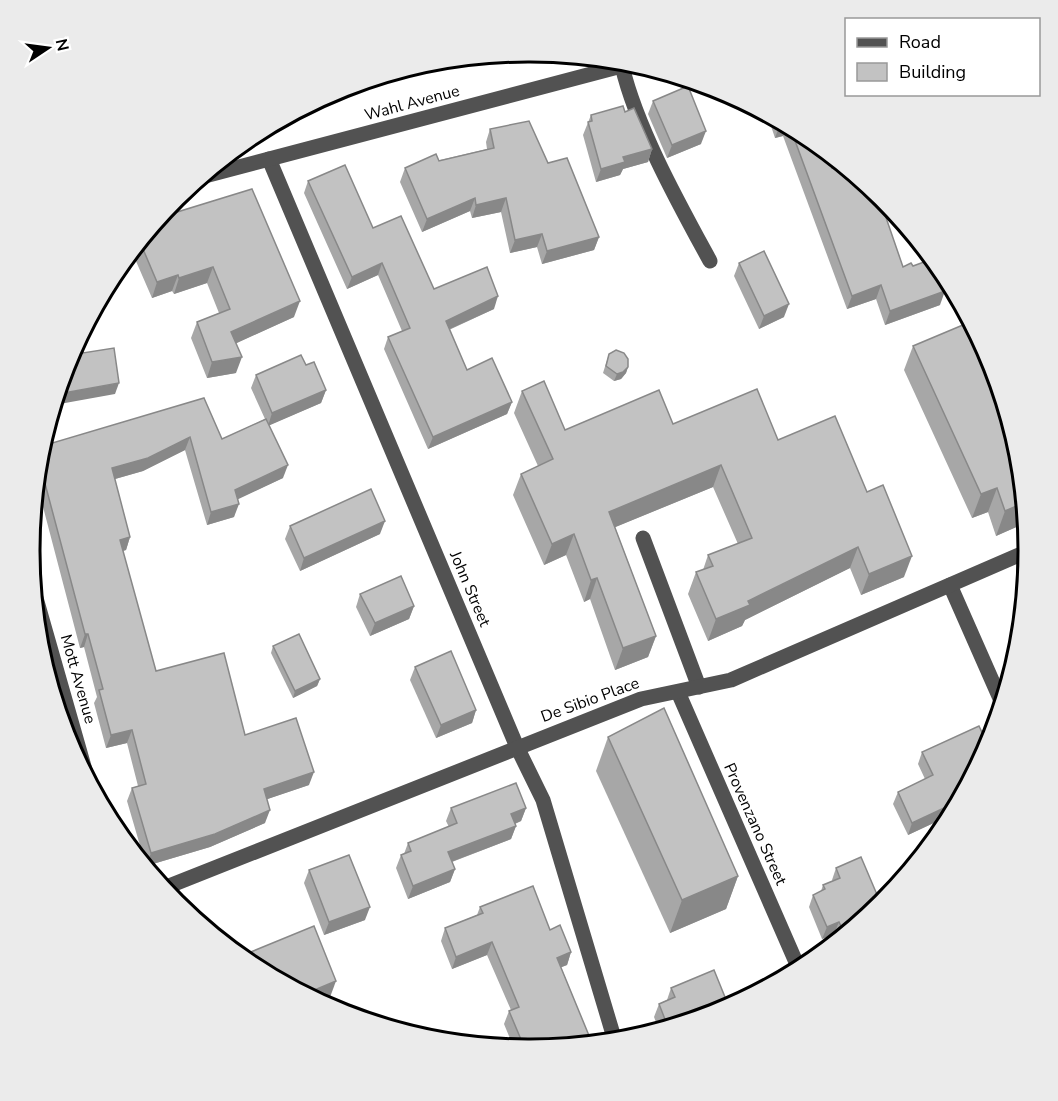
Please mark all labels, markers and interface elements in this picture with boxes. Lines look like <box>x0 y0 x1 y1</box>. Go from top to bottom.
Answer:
north arrow <box>18 18 78 78</box>
legend <box>845 18 1040 96</box>
text: Road <box>899 30 941 54</box>
text: N <box>50 37 74 53</box>
text: Building <box>899 60 966 84</box>
street label: Wahl Avenue <box>362 80 462 126</box>
street label: John Street <box>444 547 496 630</box>
street label: Mott Avenue <box>55 632 101 726</box>
street label: De Sibio Place <box>538 672 642 728</box>
street label: Provenzano Street <box>718 759 792 889</box>

